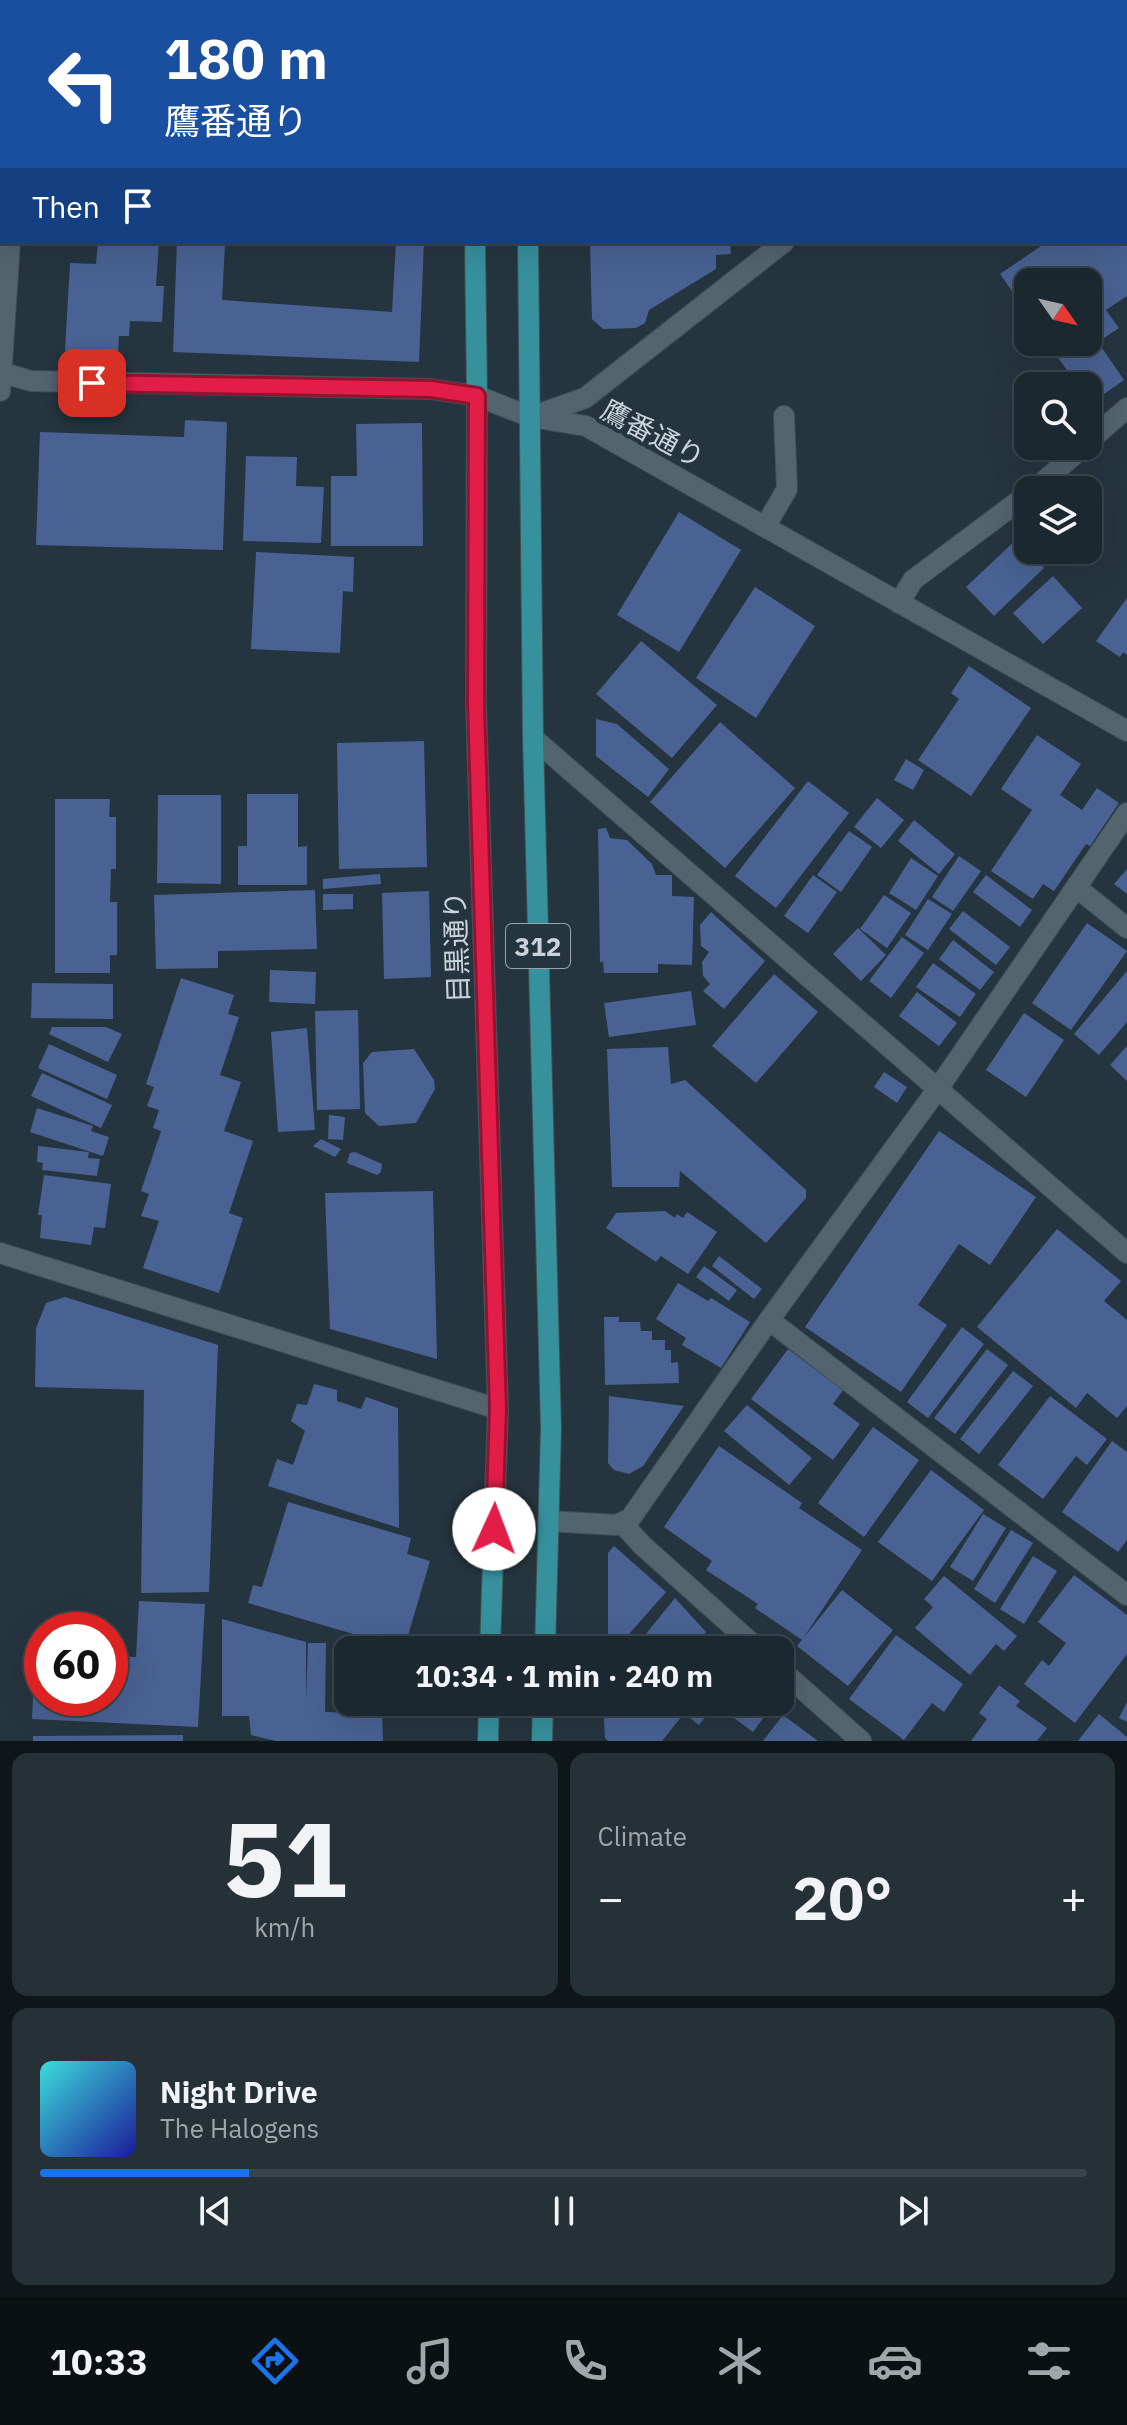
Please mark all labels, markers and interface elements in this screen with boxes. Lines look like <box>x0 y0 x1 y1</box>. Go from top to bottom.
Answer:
text: 180 m <box>164 22 328 94</box>
icon: left <box>32 32 136 136</box>
text: 鷹番通り <box>164 97 308 144</box>
icon: arrive <box>116 184 160 228</box>
text: Then <box>32 187 100 226</box>
north arrow <box>1014 268 1102 356</box>
map controls <box>1014 268 1102 564</box>
pin <box>58 349 126 417</box>
icon: arrive <box>70 361 114 405</box>
button: search <box>1014 372 1102 460</box>
street label: 鷹番通り <box>595 390 711 476</box>
button: layers <box>1014 476 1102 564</box>
street label: 目黒通り <box>436 890 476 1004</box>
road number: 312 <box>506 924 570 968</box>
position arrow <box>452 1487 536 1571</box>
speed limit sign: 60 <box>24 1612 128 1716</box>
text: 10:34 · 1 min · 240 m <box>415 1656 713 1695</box>
text: 51 <box>222 1790 347 1926</box>
text: Climate <box>598 1819 687 1853</box>
text: 20° <box>792 1858 892 1937</box>
text: − <box>598 1869 624 1926</box>
text: + <box>1061 1869 1087 1926</box>
text: km/h <box>254 1910 315 1944</box>
text: Night Drive <box>160 2072 318 2111</box>
text: The Halogens <box>160 2111 319 2145</box>
icon: previous <box>193 2189 237 2233</box>
icon: pause <box>542 2189 586 2233</box>
icon: next <box>891 2189 935 2233</box>
icon: directions <box>247 2333 303 2389</box>
icon: music <box>402 2333 458 2389</box>
icon: phone <box>557 2333 613 2389</box>
icon: climate <box>712 2333 768 2389</box>
icon: car <box>867 2333 923 2389</box>
icon: filters <box>1021 2333 1077 2389</box>
text: 10:33 <box>49 2338 148 2385</box>

